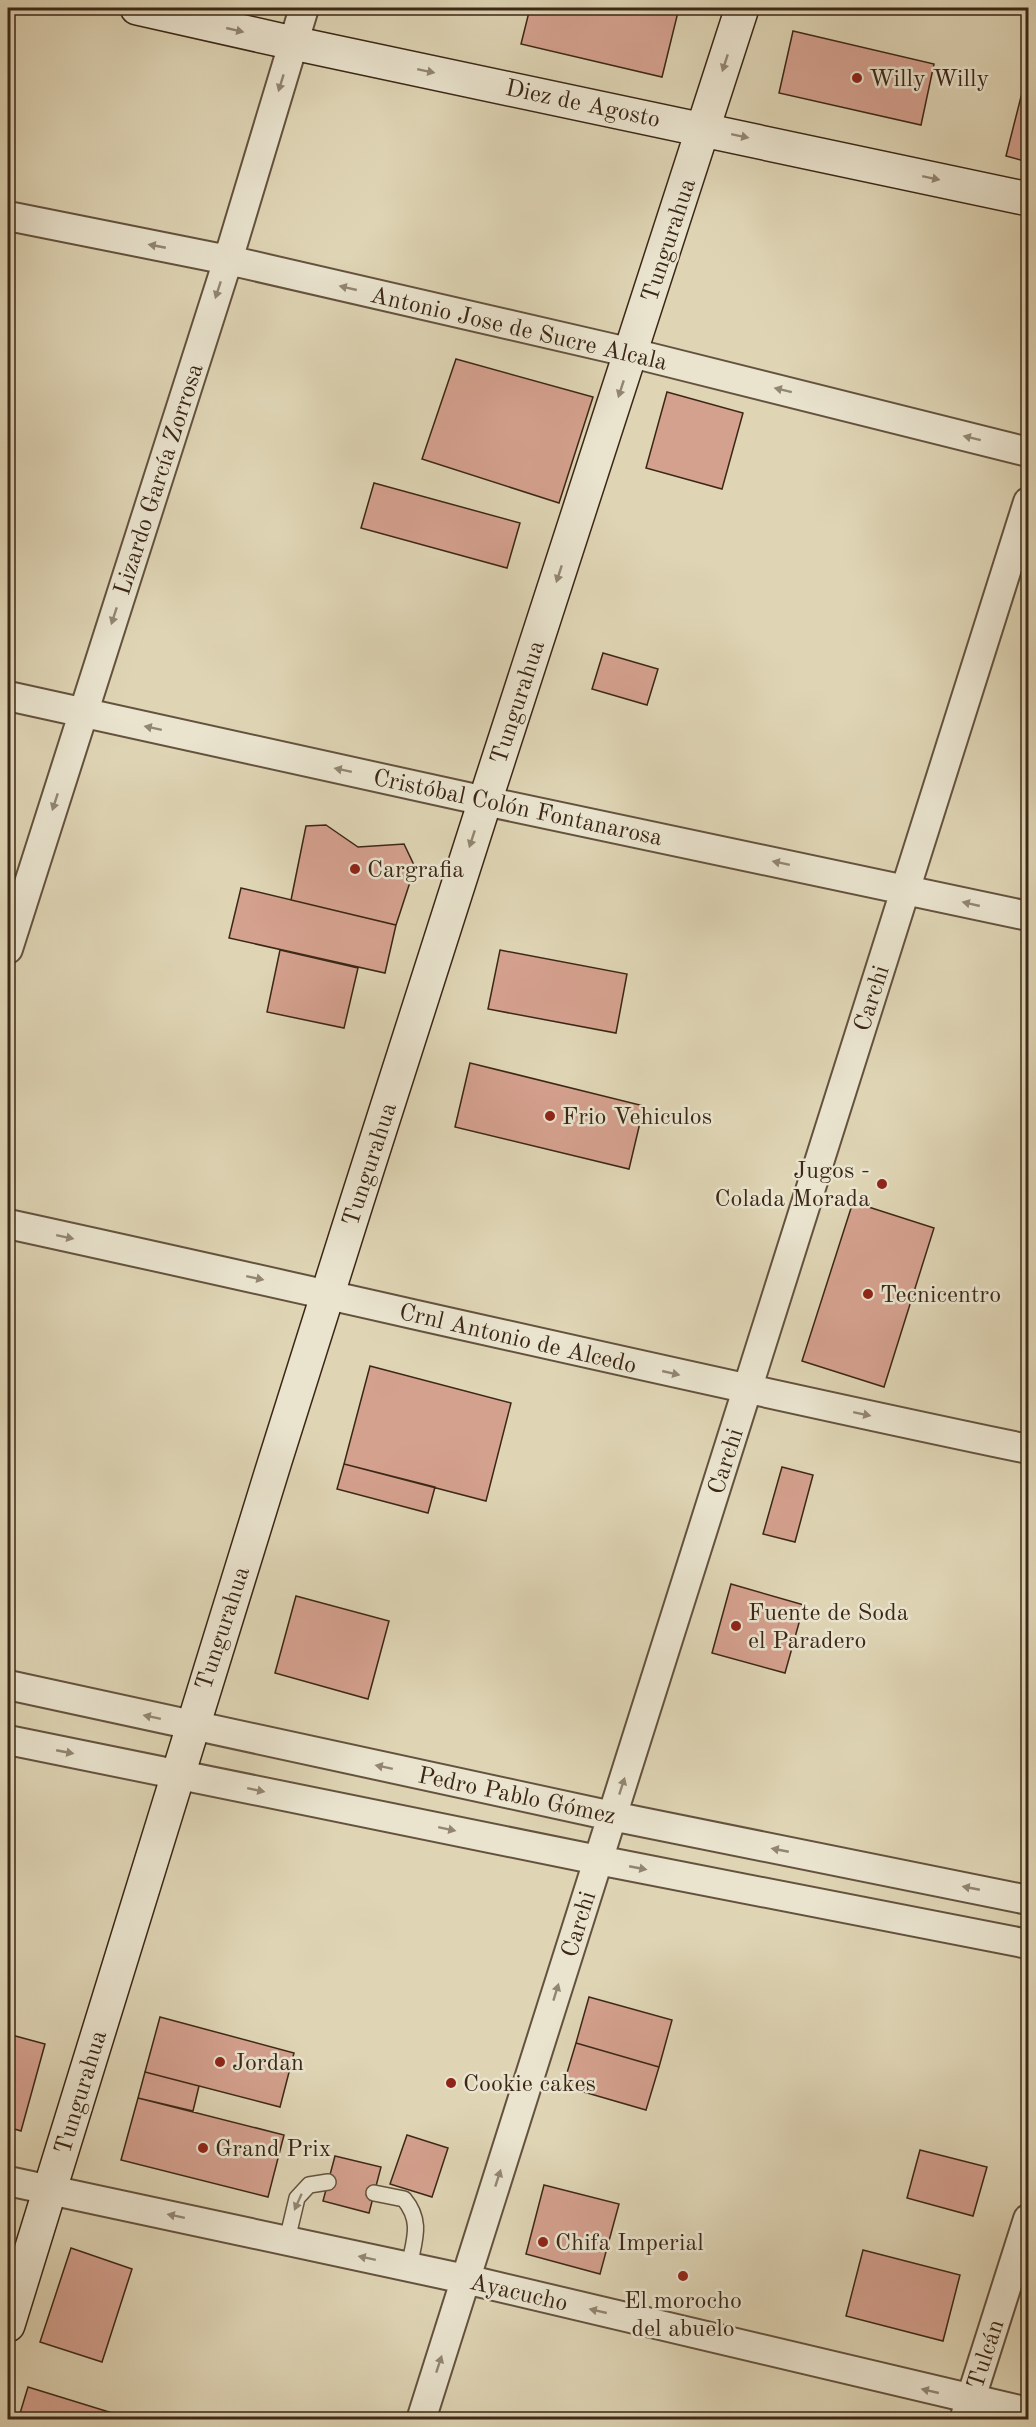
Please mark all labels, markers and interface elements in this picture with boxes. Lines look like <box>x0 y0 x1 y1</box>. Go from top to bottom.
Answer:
one-way arrow <box>226 25 245 35</box>
one-way arrow <box>719 54 729 72</box>
one-way arrow <box>417 66 435 76</box>
place label: Willy Willy <box>869 68 989 92</box>
marker: Willy Willy <box>850 71 864 85</box>
one-way arrow <box>276 74 285 92</box>
street label: Diez de Agosto <box>503 77 662 133</box>
one-way arrow <box>731 132 750 142</box>
one-way arrow <box>922 174 941 183</box>
street label: Tungurahua <box>639 176 701 305</box>
one-way arrow <box>147 241 166 250</box>
one-way arrow <box>213 281 222 299</box>
one-way arrow <box>338 282 357 292</box>
street label: Antonio Jose de Sucre Alcala <box>368 284 670 376</box>
street label: Lizardo García Zorrosa <box>111 361 209 598</box>
one-way arrow <box>615 380 625 398</box>
one-way arrow <box>773 385 792 395</box>
one-way arrow <box>963 432 981 442</box>
one-way arrow <box>554 565 564 583</box>
one-way arrow <box>109 607 119 625</box>
street label: Tungurahua <box>488 638 550 767</box>
one-way arrow <box>143 723 162 732</box>
one-way arrow <box>334 765 353 774</box>
street label: Cristóbal Colón Fontanarosa <box>371 767 664 851</box>
one-way arrow <box>50 793 59 811</box>
one-way arrow <box>467 830 476 848</box>
one-way arrow <box>771 858 790 867</box>
place label: Cargrafia <box>367 859 464 883</box>
marker: Cargrafia <box>348 862 362 876</box>
one-way arrow <box>962 898 981 908</box>
street label: Carchi <box>851 963 895 1035</box>
street label: Tungurahua <box>340 1100 402 1229</box>
place label: Frio Vehiculos <box>562 1106 712 1130</box>
marker: Frio Vehiculos <box>543 1109 557 1123</box>
place label: Jugos - Colada Morada <box>714 1160 870 1212</box>
marker: Jugos - Colada Morada <box>875 1177 889 1191</box>
one-way arrow <box>55 1233 74 1242</box>
one-way arrow <box>246 1274 265 1283</box>
place label: Tecnicentro <box>880 1284 1001 1308</box>
marker: Tecnicentro <box>861 1287 875 1301</box>
street label: Crnl Antonio de Alcedo <box>397 1301 639 1379</box>
one-way arrow <box>662 1369 680 1379</box>
one-way arrow <box>852 1410 871 1420</box>
street label: Carchi <box>705 1426 749 1498</box>
street label: Tungurahua <box>193 1564 255 1693</box>
place label: Fuente de Soda el Paradero <box>748 1602 909 1654</box>
marker: Fuente de Soda el Paradero <box>729 1619 743 1633</box>
one-way arrow <box>142 1712 161 1721</box>
one-way arrow <box>56 1748 75 1757</box>
one-way arrow <box>374 1762 393 1771</box>
street label: Pedro Pablo Gómez <box>416 1764 618 1830</box>
one-way arrow <box>617 1777 627 1795</box>
one-way arrow <box>247 1785 265 1795</box>
one-way arrow <box>438 1825 457 1834</box>
one-way arrow <box>770 1845 789 1854</box>
one-way arrow <box>629 1864 648 1873</box>
one-way arrow <box>962 1883 980 1893</box>
street label: Carchi <box>559 1889 601 1961</box>
one-way arrow <box>552 1983 561 2001</box>
street label: Tungurahua <box>52 2028 112 2157</box>
place label: Jordan <box>232 2052 304 2076</box>
marker: Jordan <box>213 2055 227 2069</box>
place label: Cookie cakes <box>463 2073 596 2097</box>
marker: Cookie cakes <box>444 2076 458 2090</box>
place label: Grand Prix <box>215 2138 331 2162</box>
marker: Grand Prix <box>196 2141 210 2155</box>
one-way arrow <box>493 2169 503 2187</box>
one-way arrow <box>293 2193 303 2211</box>
one-way arrow <box>167 2211 186 2221</box>
place label: Chifa Imperial <box>555 2232 704 2256</box>
marker: Chifa Imperial <box>536 2235 550 2249</box>
one-way arrow <box>358 2252 376 2262</box>
marker: El morocho del abuelo <box>676 2269 690 2283</box>
street label: Ayacucho <box>467 2271 570 2317</box>
place label: El morocho del abuelo <box>624 2290 742 2342</box>
one-way arrow <box>589 2306 607 2316</box>
street label: Tulcán <box>964 2317 1009 2392</box>
one-way arrow <box>434 2355 444 2373</box>
one-way arrow <box>921 2385 940 2395</box>

